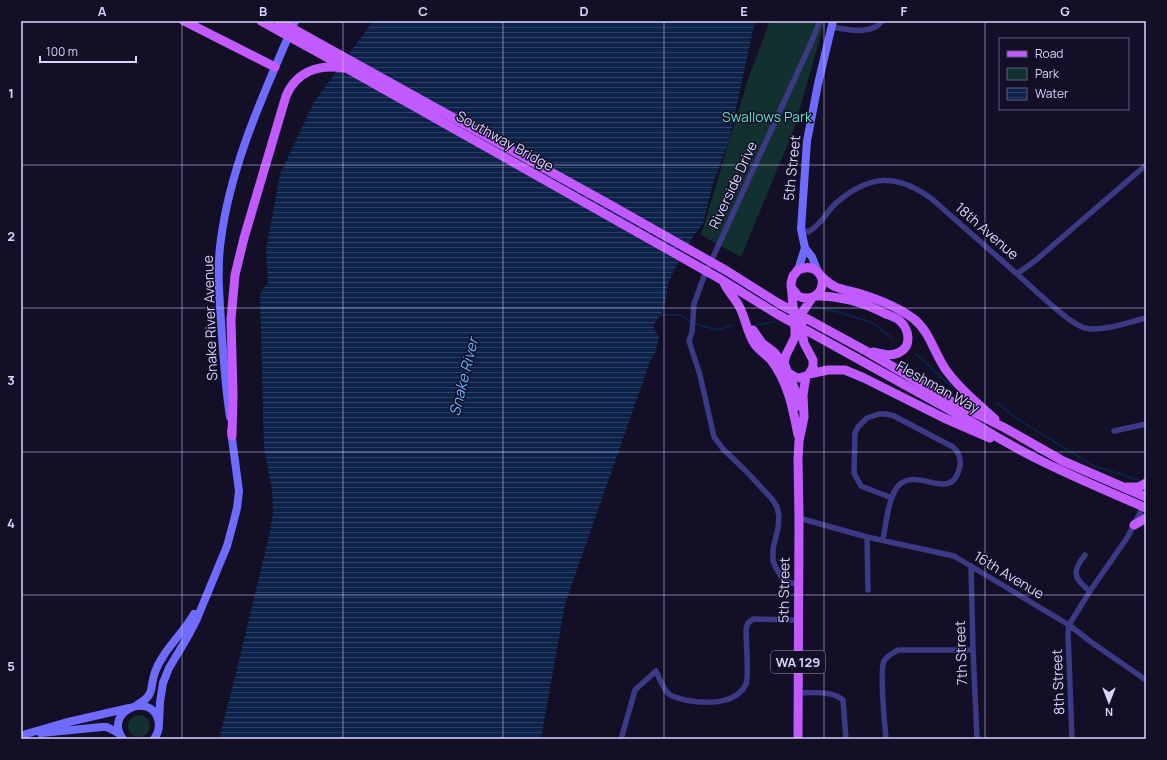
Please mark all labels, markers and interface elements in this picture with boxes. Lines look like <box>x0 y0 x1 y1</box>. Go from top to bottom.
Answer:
text: A <box>98 2 107 20</box>
text: B <box>259 2 267 20</box>
text: C <box>418 2 428 20</box>
text: D <box>579 2 589 20</box>
text: E <box>740 2 748 20</box>
text: F <box>901 2 908 20</box>
text: G <box>1060 2 1070 20</box>
scale bar <box>40 38 136 64</box>
legend <box>999 38 1129 110</box>
text: 100 m <box>46 43 78 60</box>
text: Road <box>1035 45 1063 62</box>
text: Park <box>1035 65 1060 82</box>
text: 1 <box>8 84 14 102</box>
text: Water <box>1035 85 1069 102</box>
street label: Southway Bridge <box>453 106 557 175</box>
park label: Swallows Park <box>722 107 813 126</box>
street label: 5th Street <box>779 134 804 202</box>
street label: Riverside Drive <box>704 138 761 232</box>
street label: 18th Avenue <box>952 198 1023 263</box>
text: 2 <box>7 227 15 245</box>
street label: Snake River Avenue <box>198 255 221 381</box>
water label: Snake River <box>444 333 484 418</box>
street label: Fleshman Way <box>893 356 984 418</box>
text: 3 <box>7 371 15 389</box>
text: 4 <box>7 514 15 532</box>
street label: 16th Avenue <box>971 546 1048 603</box>
street label: 5th Street <box>773 556 794 623</box>
street label: 7th Street <box>950 620 971 686</box>
street label: 8th Street <box>1047 648 1068 715</box>
road number: WA 129 <box>771 651 825 673</box>
text: 5 <box>7 657 15 675</box>
north arrow <box>1089 682 1129 722</box>
text: N <box>1105 705 1113 720</box>

